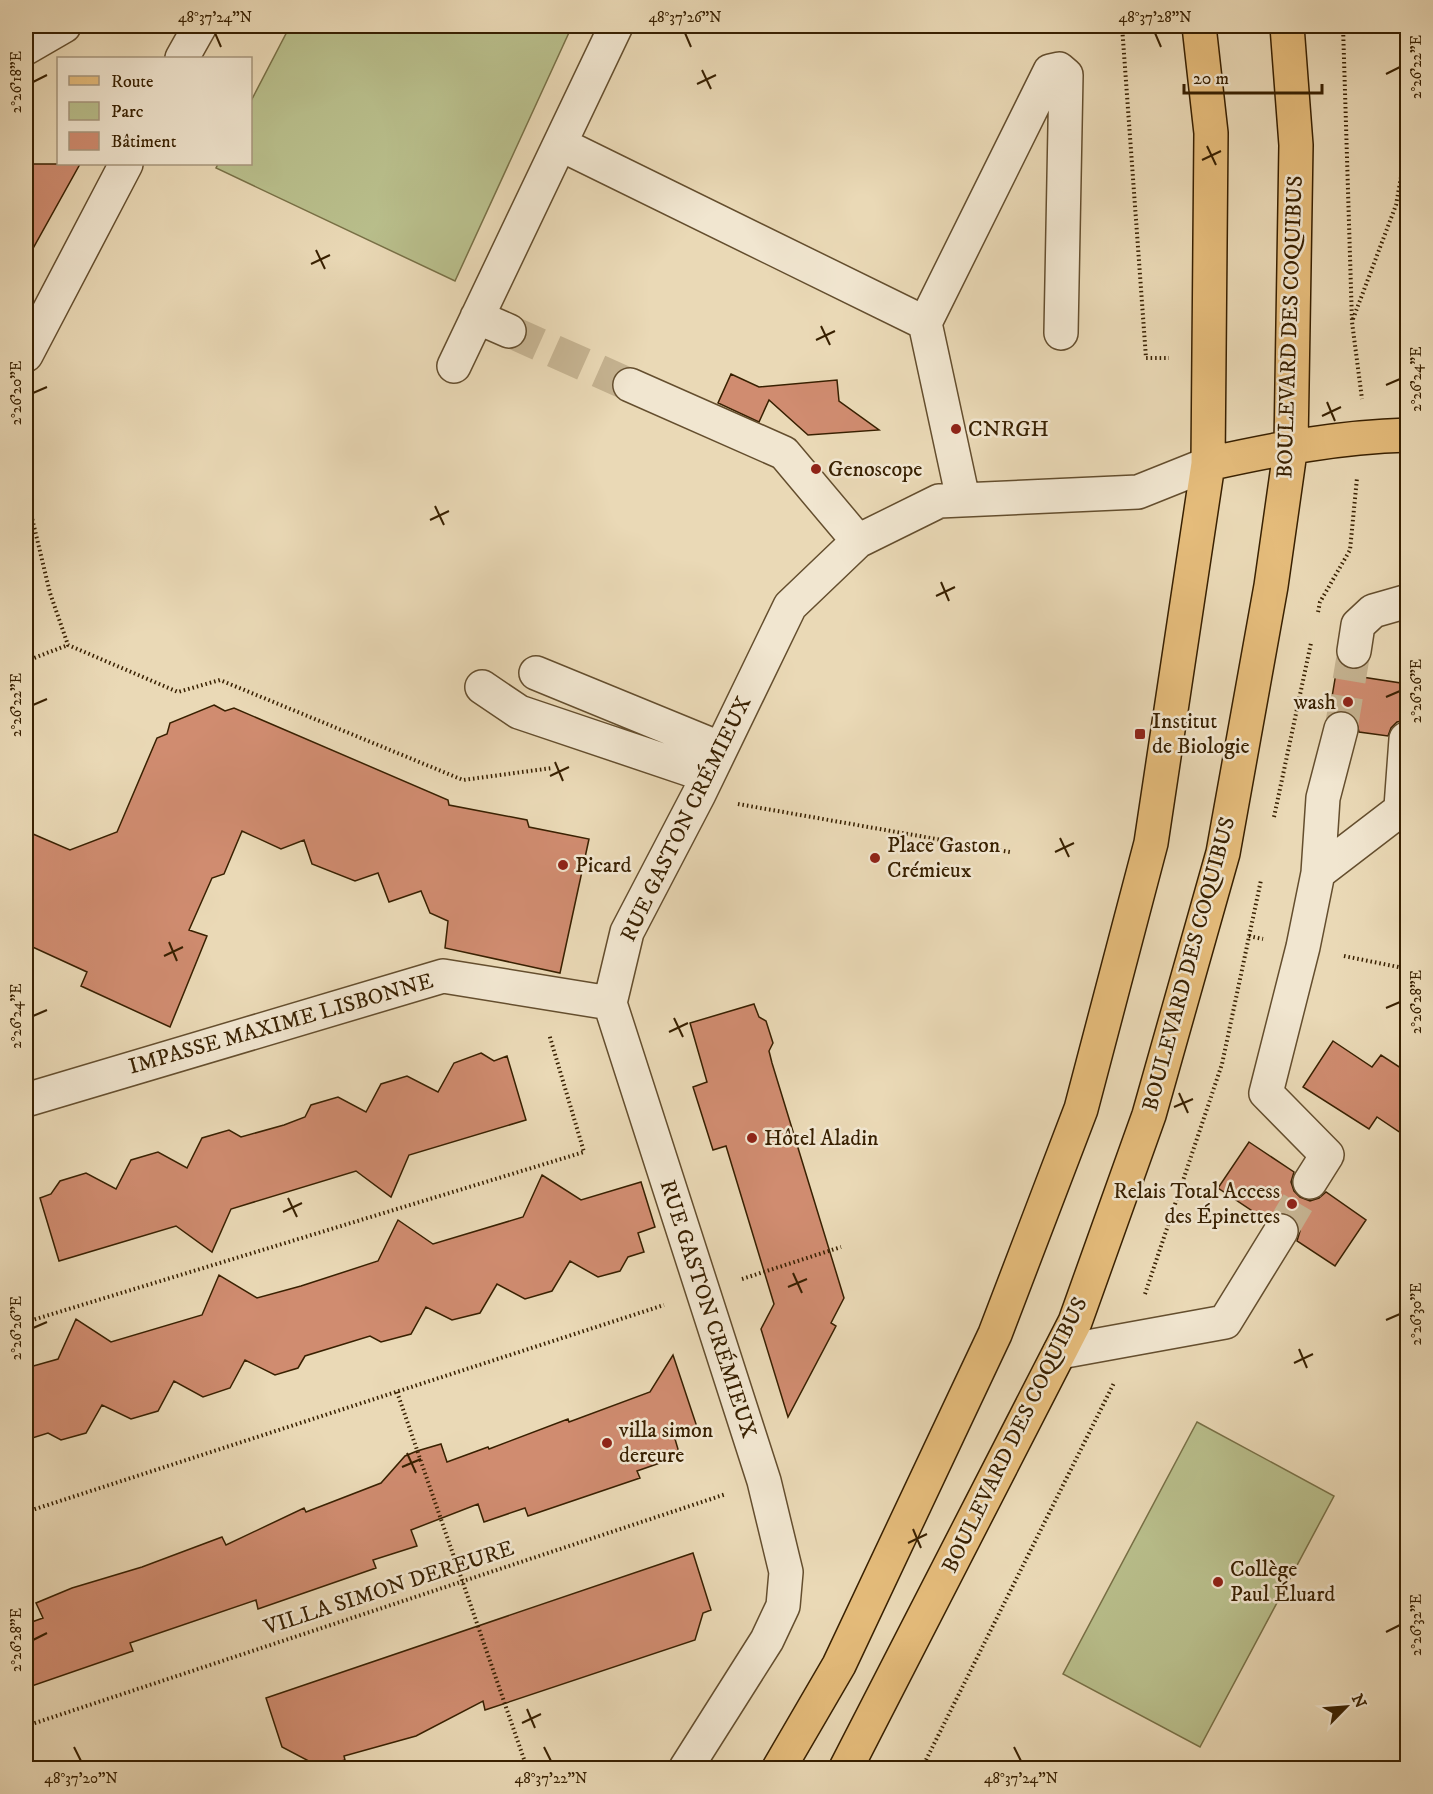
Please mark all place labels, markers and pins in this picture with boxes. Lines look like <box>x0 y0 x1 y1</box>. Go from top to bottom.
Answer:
place label: CNRGH <box>968 416 1049 443</box>
marker: CNRGH <box>949 422 963 436</box>
place label: Genoscope <box>828 456 922 483</box>
marker: Genoscope <box>809 462 823 476</box>
place label: wash <box>1293 689 1336 716</box>
marker: wash <box>1341 695 1355 709</box>
place label: Institut de Biologie <box>1152 708 1250 760</box>
marker: Institut de Biologie <box>1133 727 1147 741</box>
place label: Place Gaston Crémieux <box>887 832 1001 884</box>
marker: Place Gaston Crémieux <box>868 851 882 865</box>
place label: Picard <box>575 852 631 879</box>
marker: Picard <box>556 858 570 872</box>
place label: Hôtel Aladin <box>764 1125 879 1152</box>
marker: Hôtel Aladin <box>745 1131 759 1145</box>
place label: Relais Total Access des Épinettes <box>1113 1178 1280 1230</box>
marker: Relais Total Access des Épinettes <box>1285 1197 1299 1211</box>
place label: villa simon dereure <box>618 1417 714 1469</box>
marker: villa simon dereure <box>600 1436 614 1450</box>
place label: Collège Paul Éluard <box>1230 1556 1335 1608</box>
marker: Collège Paul Éluard <box>1211 1575 1225 1589</box>

